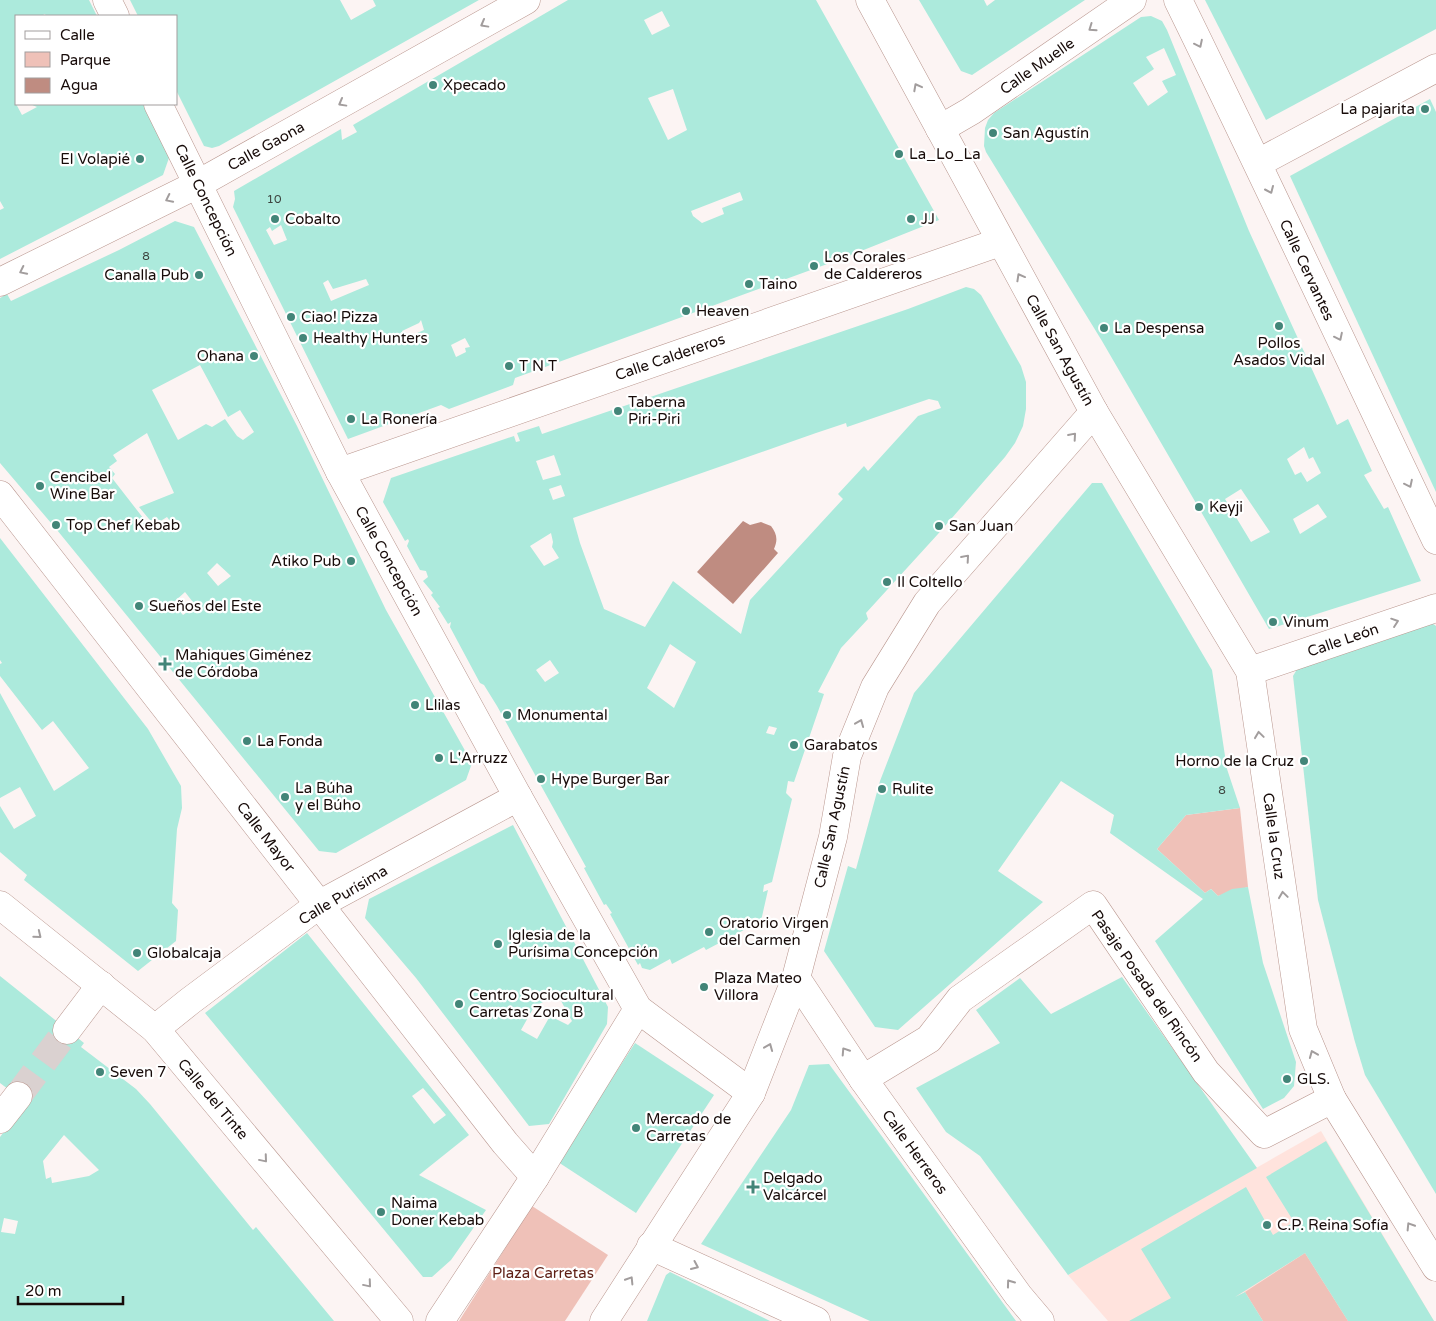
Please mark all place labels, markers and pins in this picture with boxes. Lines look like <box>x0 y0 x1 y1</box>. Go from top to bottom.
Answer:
place label: Xpecado <box>443 76 506 94</box>
marker: Xpecado <box>427 79 439 91</box>
place label: La pajarita <box>1340 100 1415 118</box>
marker: La pajarita <box>1419 103 1431 115</box>
place label: San Agustín <box>1003 124 1089 142</box>
marker: San Agustín <box>987 127 999 139</box>
place label: La_Lo_La <box>909 145 981 163</box>
marker: La_Lo_La <box>893 148 905 160</box>
place label: El Volapié <box>60 150 130 168</box>
marker: El Volapié <box>134 153 146 165</box>
place label: Cobalto <box>285 210 341 228</box>
place label: JJ <box>921 210 935 228</box>
marker: Cobalto <box>269 213 281 225</box>
marker: JJ <box>905 213 917 225</box>
place label: Los Corales de Caldereros <box>824 248 922 283</box>
marker: Los Corales de Caldereros <box>808 260 820 272</box>
place label: Canalla Pub <box>104 266 189 284</box>
marker: Canalla Pub <box>193 269 205 281</box>
place label: Taino <box>759 275 797 293</box>
marker: Taino <box>743 278 755 290</box>
place label: Heaven <box>696 302 749 320</box>
marker: Heaven <box>680 305 692 317</box>
place label: Ciao! Pizza <box>301 308 378 326</box>
marker: Ciao! Pizza <box>285 311 297 323</box>
place label: La Despensa <box>1114 319 1204 337</box>
marker: Pollos Asados Vidal <box>1273 320 1285 332</box>
marker: La Despensa <box>1098 322 1110 334</box>
place label: Healthy Hunters <box>313 329 428 347</box>
marker: Healthy Hunters <box>297 332 309 344</box>
place label: Pollos Asados Vidal <box>1233 334 1325 369</box>
place label: Ohana <box>197 347 244 365</box>
marker: Ohana <box>248 350 260 362</box>
place label: T N T <box>519 357 557 375</box>
marker: T N T <box>503 360 515 372</box>
place label: Taberna Piri-Piri <box>628 393 686 428</box>
marker: Taberna Piri-Piri <box>612 405 624 417</box>
place label: La Ronería <box>361 410 437 428</box>
marker: La Ronería <box>345 413 357 425</box>
place label: Cencibel Wine Bar <box>50 468 115 503</box>
marker: Cencibel Wine Bar <box>34 480 46 492</box>
place label: Keyji <box>1209 498 1243 516</box>
marker: Keyji <box>1193 501 1205 513</box>
place label: Top Chef Kebab <box>66 516 180 534</box>
place label: San Juan <box>949 517 1013 535</box>
marker: Top Chef Kebab <box>50 519 62 531</box>
marker: San Juan <box>933 520 945 532</box>
place label: Atiko Pub <box>271 552 341 570</box>
marker: Atiko Pub <box>345 555 357 567</box>
place label: Il Coltello <box>897 573 963 591</box>
marker: Il Coltello <box>881 576 893 588</box>
place label: Sueños del Este <box>149 597 261 615</box>
marker: Sueños del Este <box>133 600 145 612</box>
place label: Vinum <box>1283 613 1329 631</box>
marker: Vinum <box>1267 616 1279 628</box>
place label: Mahiques Giménez de Córdoba <box>175 646 311 681</box>
marker: Mahiques Giménez de Córdoba <box>159 658 171 670</box>
place label: Llilas <box>425 696 460 714</box>
marker: Llilas <box>409 699 421 711</box>
place label: Monumental <box>517 706 608 724</box>
marker: Monumental <box>501 709 513 721</box>
place label: La Fonda <box>257 732 323 750</box>
marker: La Fonda <box>241 735 253 747</box>
place label: Garabatos <box>804 736 878 754</box>
marker: Garabatos <box>788 739 800 751</box>
place label: L'Arruzz <box>449 749 508 767</box>
marker: L'Arruzz <box>433 752 445 764</box>
place label: Horno de la Cruz <box>1175 752 1294 770</box>
marker: Horno de la Cruz <box>1298 755 1310 767</box>
place label: Hype Burger Bar <box>551 770 669 788</box>
marker: Hype Burger Bar <box>535 773 547 785</box>
place label: La Búha y el Búho <box>295 779 361 814</box>
place label: Rulite <box>892 780 933 798</box>
marker: Rulite <box>876 783 888 795</box>
marker: La Búha y el Búho <box>279 791 291 803</box>
place label: Oratorio Virgen del Carmen <box>719 914 829 949</box>
place label: Iglesia de la Purísima Concepción <box>508 926 658 961</box>
marker: Oratorio Virgen del Carmen <box>703 926 715 938</box>
marker: Iglesia de la Purísima Concepción <box>492 938 504 950</box>
place label: Globalcaja <box>147 944 222 962</box>
marker: Globalcaja <box>131 947 143 959</box>
place label: Plaza Mateo Villora <box>714 969 802 1004</box>
marker: Plaza Mateo Villora <box>698 981 710 993</box>
place label: Centro Sociocultural Carretas Zona B <box>469 986 614 1021</box>
marker: Centro Sociocultural Carretas Zona B <box>453 998 465 1010</box>
place label: Seven 7 <box>110 1063 166 1081</box>
marker: Seven 7 <box>94 1066 106 1078</box>
place label: GLS. <box>1297 1070 1330 1088</box>
marker: GLS. <box>1281 1073 1293 1085</box>
place label: Mercado de Carretas <box>646 1110 731 1145</box>
marker: Mercado de Carretas <box>630 1122 642 1134</box>
place label: Delgado Valcárcel <box>763 1169 827 1204</box>
marker: Delgado Valcárcel <box>747 1181 759 1193</box>
place label: Naima Doner Kebab <box>391 1194 484 1229</box>
marker: Naima Doner Kebab <box>375 1206 387 1218</box>
place label: C.P. Reina Sofía <box>1277 1216 1389 1234</box>
marker: C.P. Reina Sofía <box>1261 1219 1273 1231</box>

